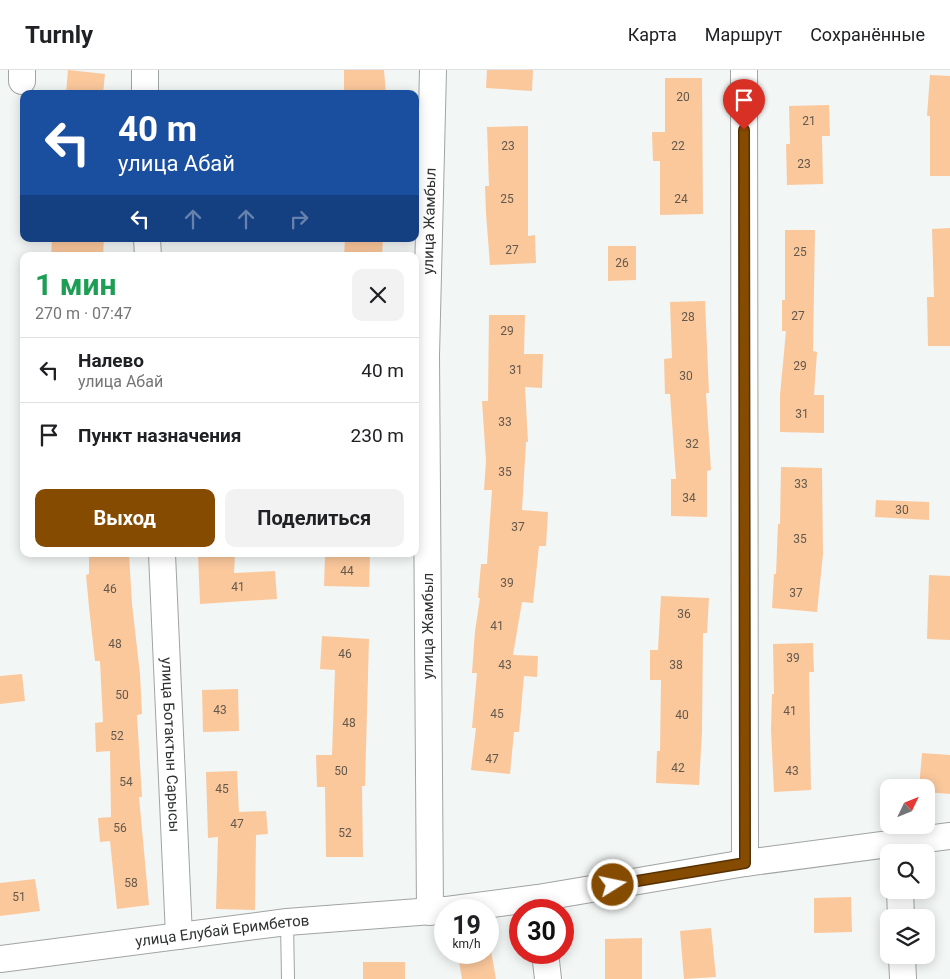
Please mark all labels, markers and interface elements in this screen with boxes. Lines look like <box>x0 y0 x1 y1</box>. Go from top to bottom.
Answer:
text: Turnly <box>25 21 93 49</box>
text: Карта <box>628 24 677 45</box>
text: Маршрут <box>705 24 782 45</box>
text: Сохранённые <box>810 24 925 45</box>
pin <box>723 79 765 130</box>
icon: arrive <box>730 86 758 114</box>
house number: 20 <box>676 90 690 104</box>
text: 40 m <box>118 109 197 150</box>
icon: left <box>35 110 100 175</box>
house number: 21 <box>802 114 816 128</box>
house number: 23 <box>501 139 515 153</box>
house number: 22 <box>671 139 685 153</box>
text: улица Абай <box>118 151 235 176</box>
house number: 23 <box>797 157 811 171</box>
street label: улица Жамбыл <box>419 168 440 275</box>
house number: 25 <box>500 192 514 206</box>
house number: 24 <box>674 192 688 206</box>
icon: left <box>126 205 154 233</box>
icon: ahead <box>179 205 207 233</box>
icon: ahead <box>232 205 260 233</box>
icon: right <box>285 205 313 233</box>
house number: 27 <box>505 243 519 257</box>
house number: 25 <box>793 245 807 259</box>
house number: 26 <box>615 256 629 270</box>
text: 1 мин <box>35 267 116 302</box>
button: close <box>352 269 404 321</box>
text: 270 m · 07:47 <box>35 304 132 323</box>
house number: 27 <box>791 309 805 323</box>
house number: 28 <box>681 310 695 324</box>
house number: 29 <box>500 324 514 338</box>
text: Налево <box>78 349 144 372</box>
icon: left <box>35 356 63 384</box>
text: 40 m <box>361 359 404 382</box>
house number: 29 <box>793 359 807 373</box>
house number: 31 <box>509 363 523 377</box>
house number: 30 <box>679 369 693 383</box>
text: улица Абай <box>78 372 163 391</box>
house number: 31 <box>795 407 809 421</box>
house number: 33 <box>498 415 512 429</box>
icon: arrive <box>35 421 63 449</box>
text: Пункт назначения <box>78 424 241 447</box>
text: 230 m <box>351 424 404 447</box>
house number: 32 <box>685 437 699 451</box>
house number: 35 <box>498 465 512 479</box>
house number: 33 <box>794 477 808 491</box>
button: Выход <box>35 489 215 547</box>
button: Поделиться <box>225 489 404 547</box>
house number: 34 <box>682 491 696 505</box>
house number: 30 <box>895 503 909 517</box>
house number: 37 <box>511 520 525 534</box>
house number: 35 <box>793 532 807 546</box>
house number: 44 <box>340 564 354 578</box>
street label: улица Жамбыл <box>419 573 437 679</box>
house number: 39 <box>500 576 514 590</box>
house number: 41 <box>231 580 245 594</box>
house number: 46 <box>103 582 117 596</box>
house number: 37 <box>789 586 803 600</box>
house number: 36 <box>677 607 691 621</box>
house number: 41 <box>490 619 504 633</box>
house number: 48 <box>108 637 122 651</box>
house number: 46 <box>338 647 352 661</box>
house number: 39 <box>786 651 800 665</box>
street label: улица Ботактын Сарысы <box>158 657 183 833</box>
house number: 43 <box>498 658 512 672</box>
house number: 38 <box>669 658 683 672</box>
house number: 50 <box>115 688 129 702</box>
house number: 43 <box>213 703 227 717</box>
house number: 41 <box>783 704 797 718</box>
house number: 45 <box>490 707 504 721</box>
house number: 40 <box>675 708 689 722</box>
house number: 48 <box>342 716 356 730</box>
house number: 52 <box>110 729 124 743</box>
house number: 47 <box>485 752 499 766</box>
house number: 42 <box>671 761 685 775</box>
house number: 50 <box>334 764 348 778</box>
house number: 43 <box>785 764 799 778</box>
house number: 54 <box>119 775 133 789</box>
north arrow <box>880 779 935 834</box>
map controls <box>880 779 935 964</box>
house number: 45 <box>215 782 229 796</box>
house number: 47 <box>230 817 244 831</box>
house number: 56 <box>113 821 127 835</box>
house number: 52 <box>338 826 352 840</box>
button: search <box>880 844 935 899</box>
position arrow <box>586 858 638 910</box>
house number: 58 <box>124 876 138 890</box>
house number: 51 <box>12 890 26 904</box>
speed limit sign: 30 <box>509 899 574 964</box>
button: layers <box>880 909 935 964</box>
street label: улица Елубай Еримбетов <box>134 911 310 950</box>
text: 19 <box>452 911 481 940</box>
text: km/h <box>452 937 481 951</box>

